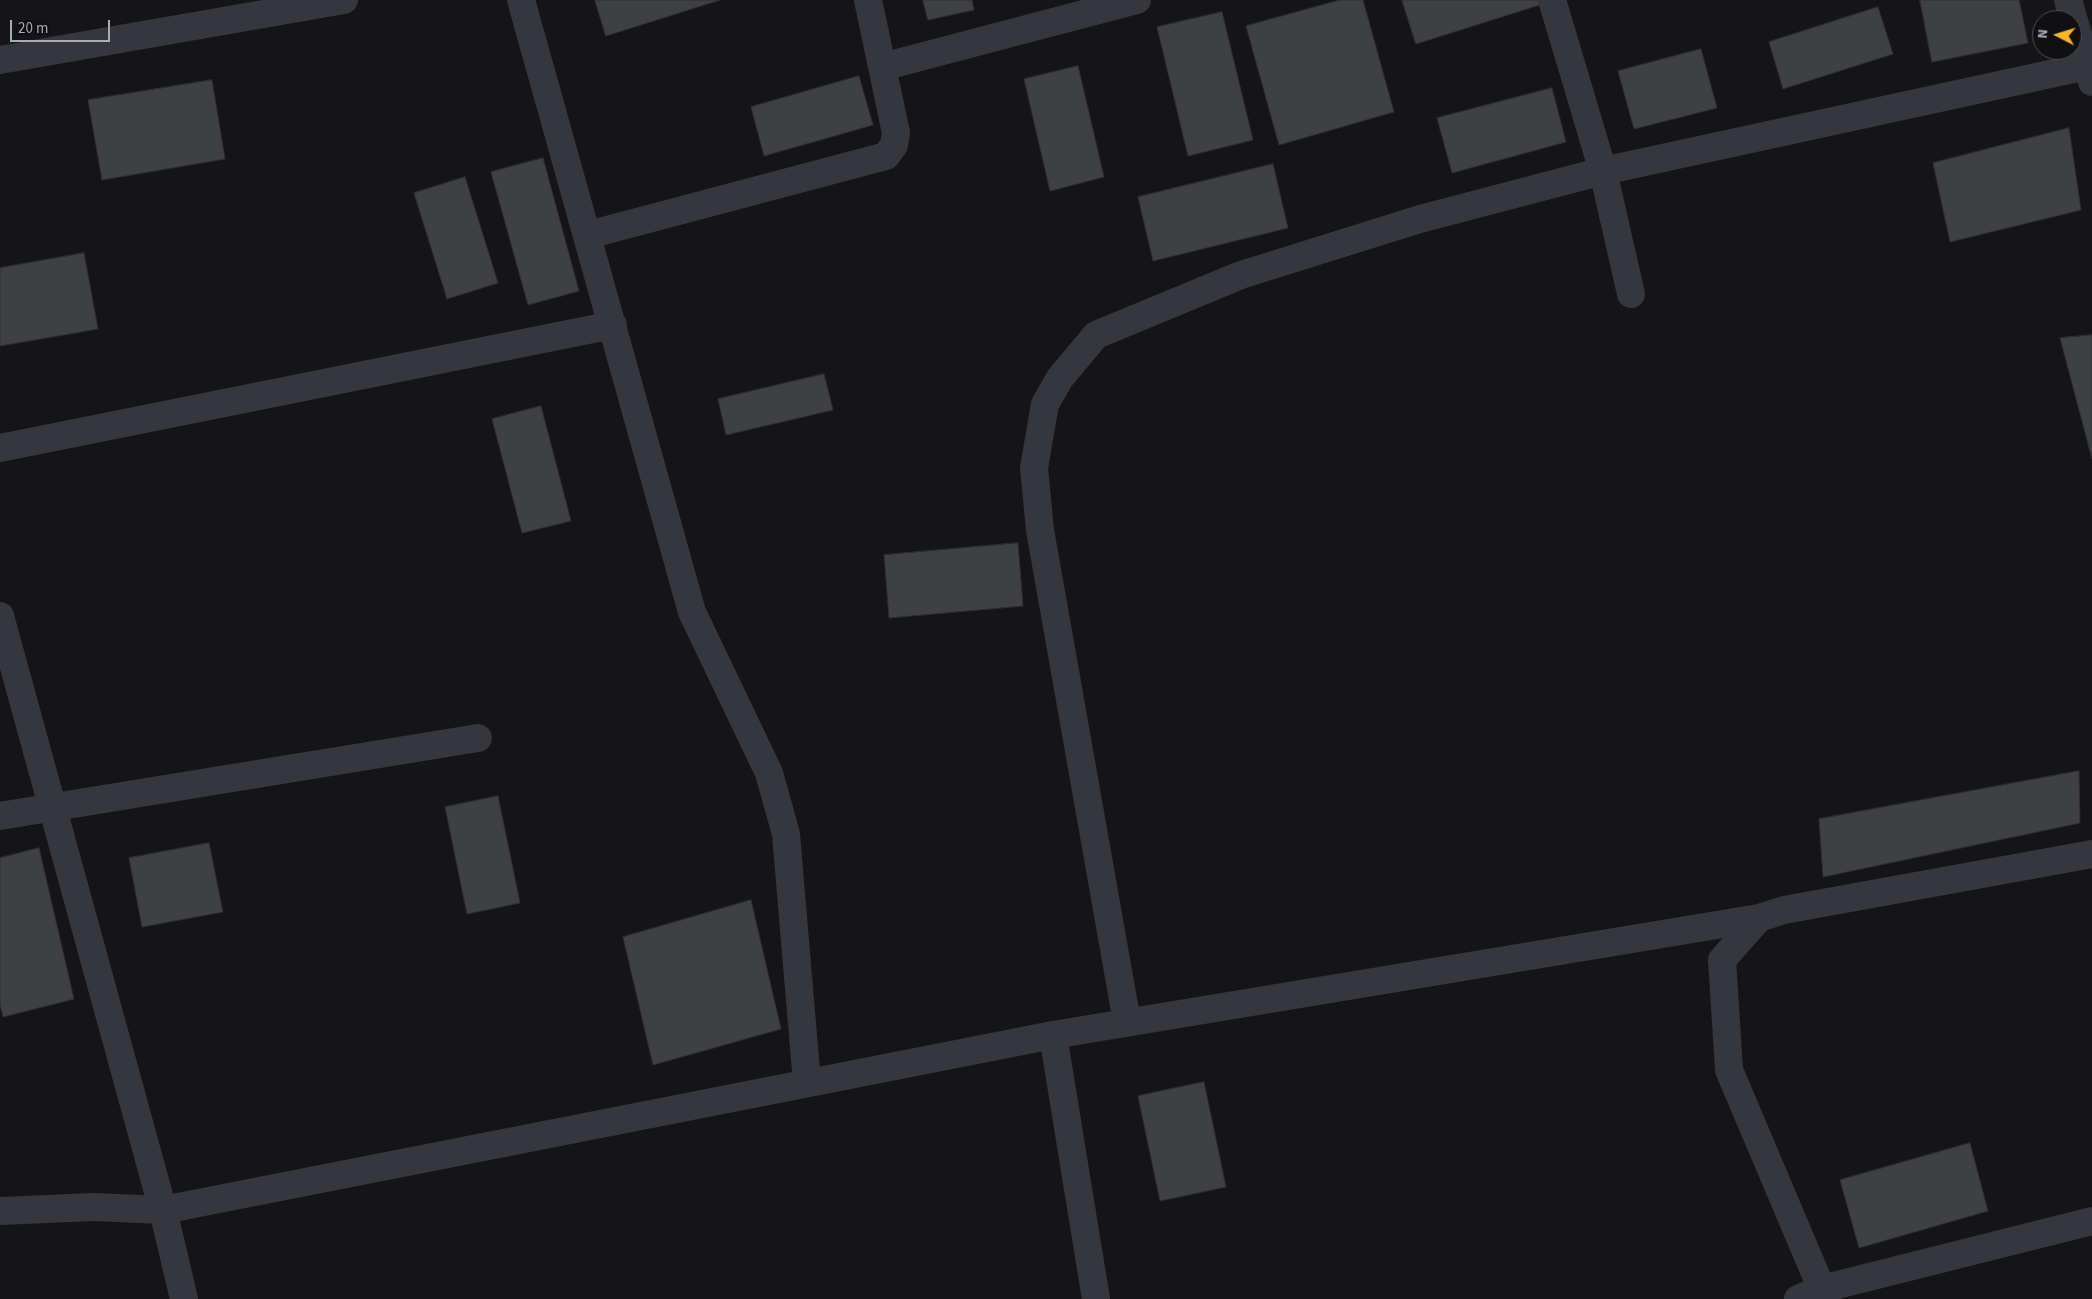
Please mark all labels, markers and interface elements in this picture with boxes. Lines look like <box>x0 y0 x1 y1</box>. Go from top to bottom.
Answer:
scale bar <box>12 10 112 42</box>
north arrow <box>2032 10 2082 60</box>
text: 20 m <box>18 18 48 39</box>
text: N <box>2033 28 2053 39</box>

